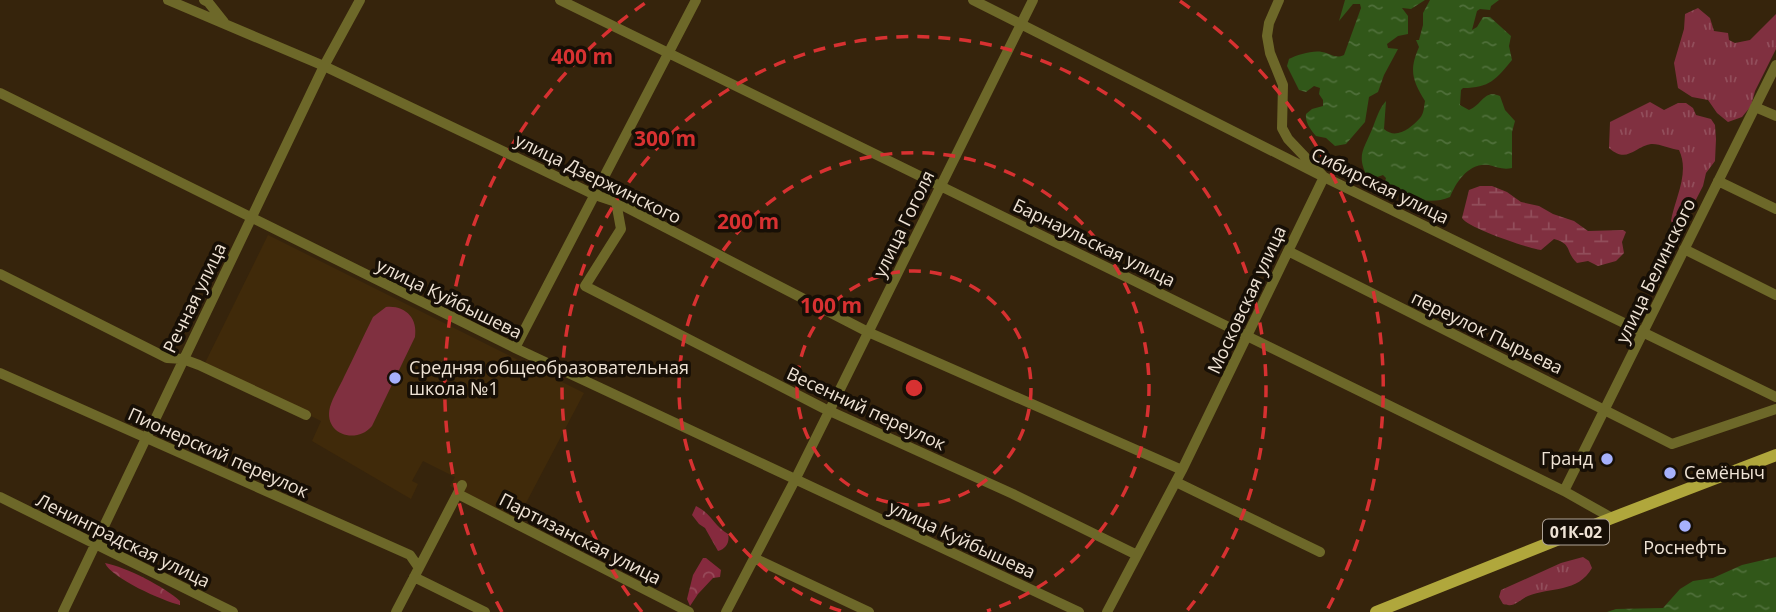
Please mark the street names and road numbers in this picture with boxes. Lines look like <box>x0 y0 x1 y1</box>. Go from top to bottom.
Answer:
street label: улица Дзержинского <box>511 127 686 229</box>
street label: Сибирская улица <box>1308 141 1453 229</box>
street label: улица Гоголя <box>867 166 939 281</box>
street label: Барнаульская улица <box>1009 192 1180 292</box>
street label: улица Белинского <box>1610 194 1701 347</box>
street label: Московская улица <box>1201 222 1291 377</box>
street label: Речная улица <box>157 238 231 357</box>
street label: улица Куйбышева <box>373 252 526 344</box>
street label: переулок Пырьева <box>1408 285 1567 379</box>
street label: Весенний переулок <box>783 361 950 456</box>
street label: Пионерский переулок <box>124 401 313 503</box>
street label: Партизанская улица <box>495 487 666 589</box>
street label: Ленинградская улица <box>32 488 214 593</box>
street label: улица Куйбышева <box>885 495 1040 584</box>
road number: 01К-02 <box>1543 520 1609 544</box>

